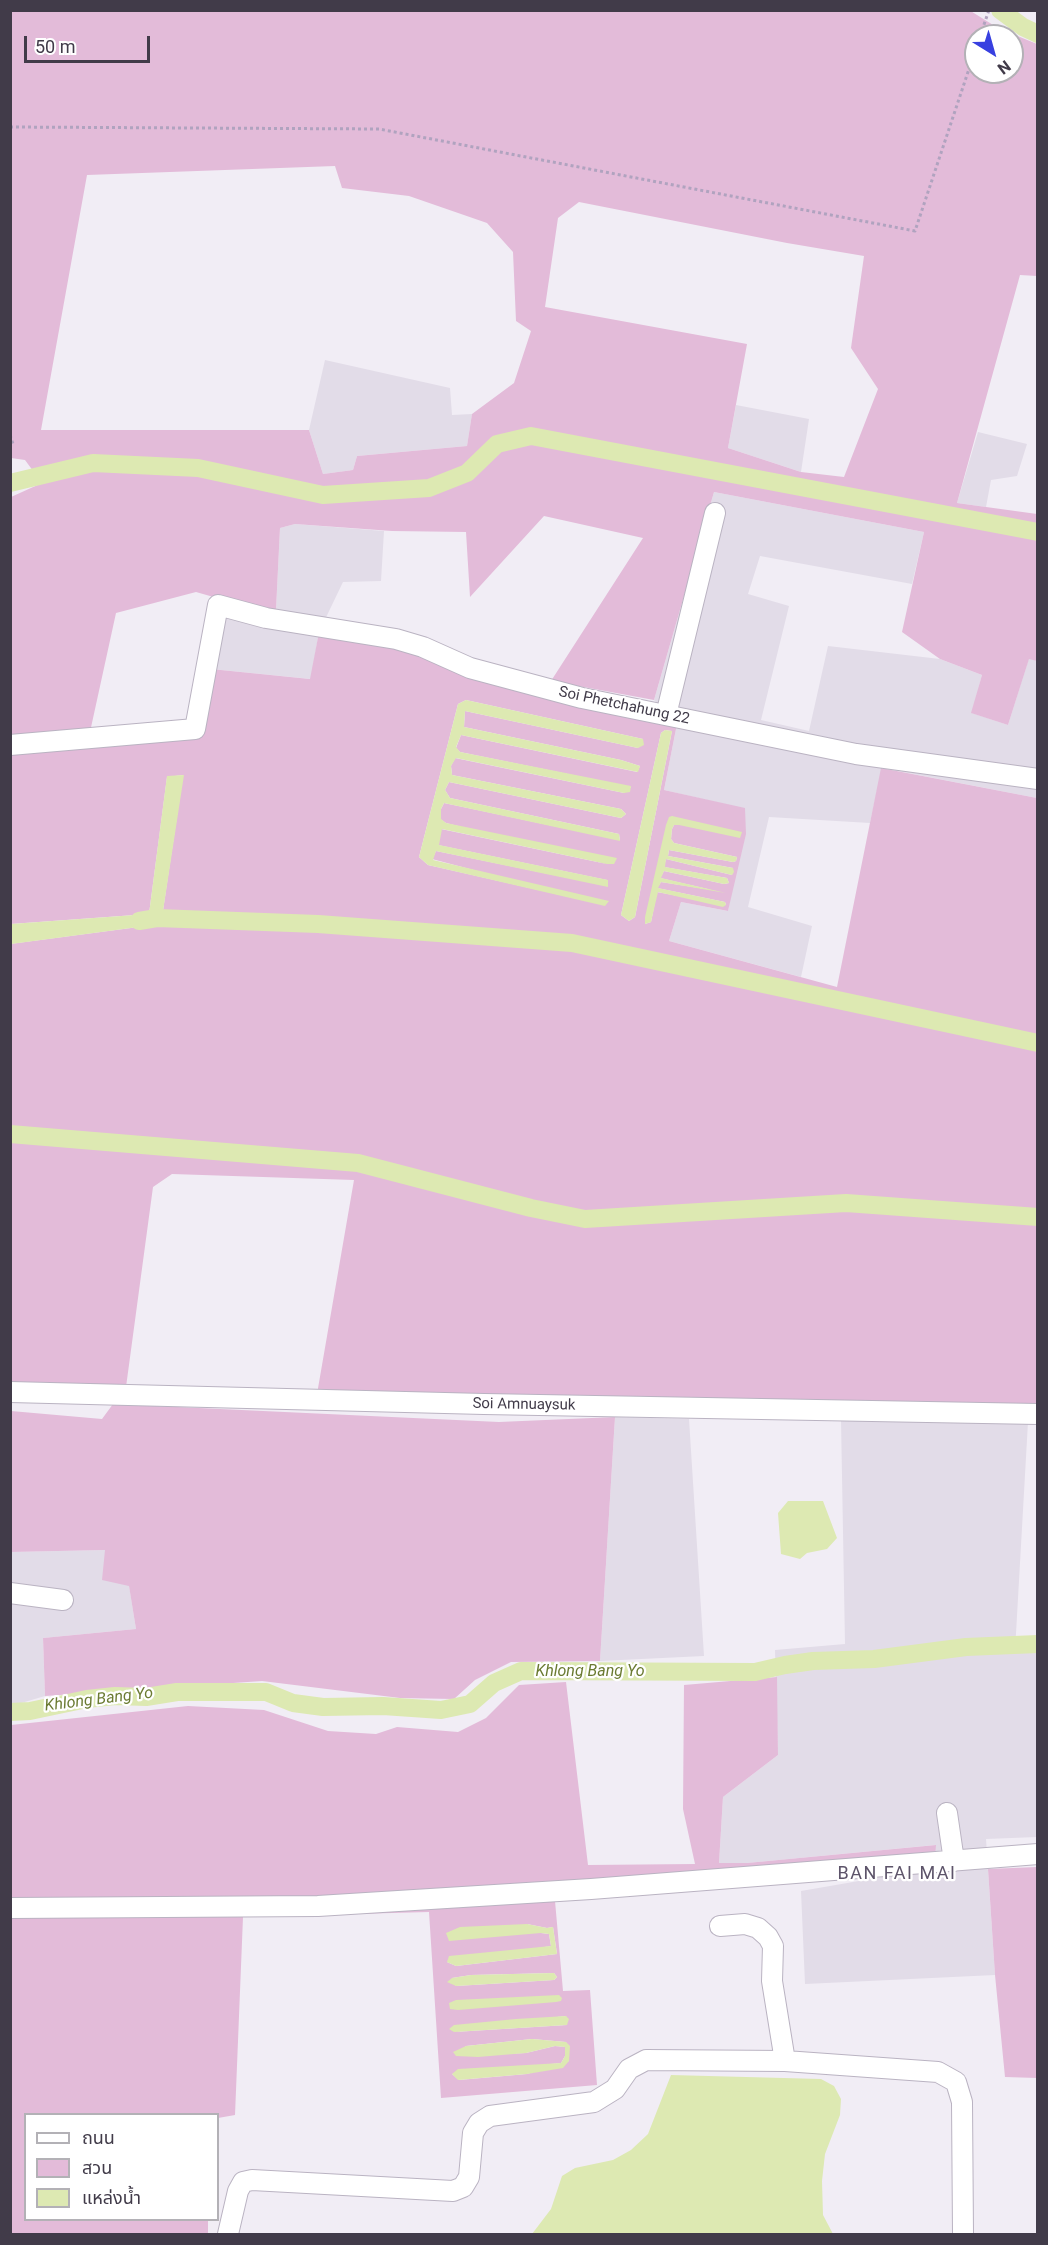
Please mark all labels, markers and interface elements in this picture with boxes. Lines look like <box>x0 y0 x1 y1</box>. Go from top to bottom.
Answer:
scale bar <box>27 24 153 62</box>
north arrow <box>964 24 1024 84</box>
text: 50 m <box>35 36 75 57</box>
text: N <box>994 56 1014 78</box>
street label: Soi Phetchahung 22 <box>557 683 691 729</box>
street label: Soi Amnuaysuk <box>472 1395 576 1415</box>
water label: Khlong Bang Yo <box>535 1662 645 1682</box>
water label: Khlong Bang Yo <box>44 1684 154 1716</box>
district label: BAN FAI MAI <box>838 1863 956 1885</box>
legend <box>24 2113 219 2221</box>
text: ถนน <box>82 2127 115 2148</box>
text: สวน <box>82 2157 112 2178</box>
text: แหล่งน้ำ <box>82 2187 141 2208</box>

